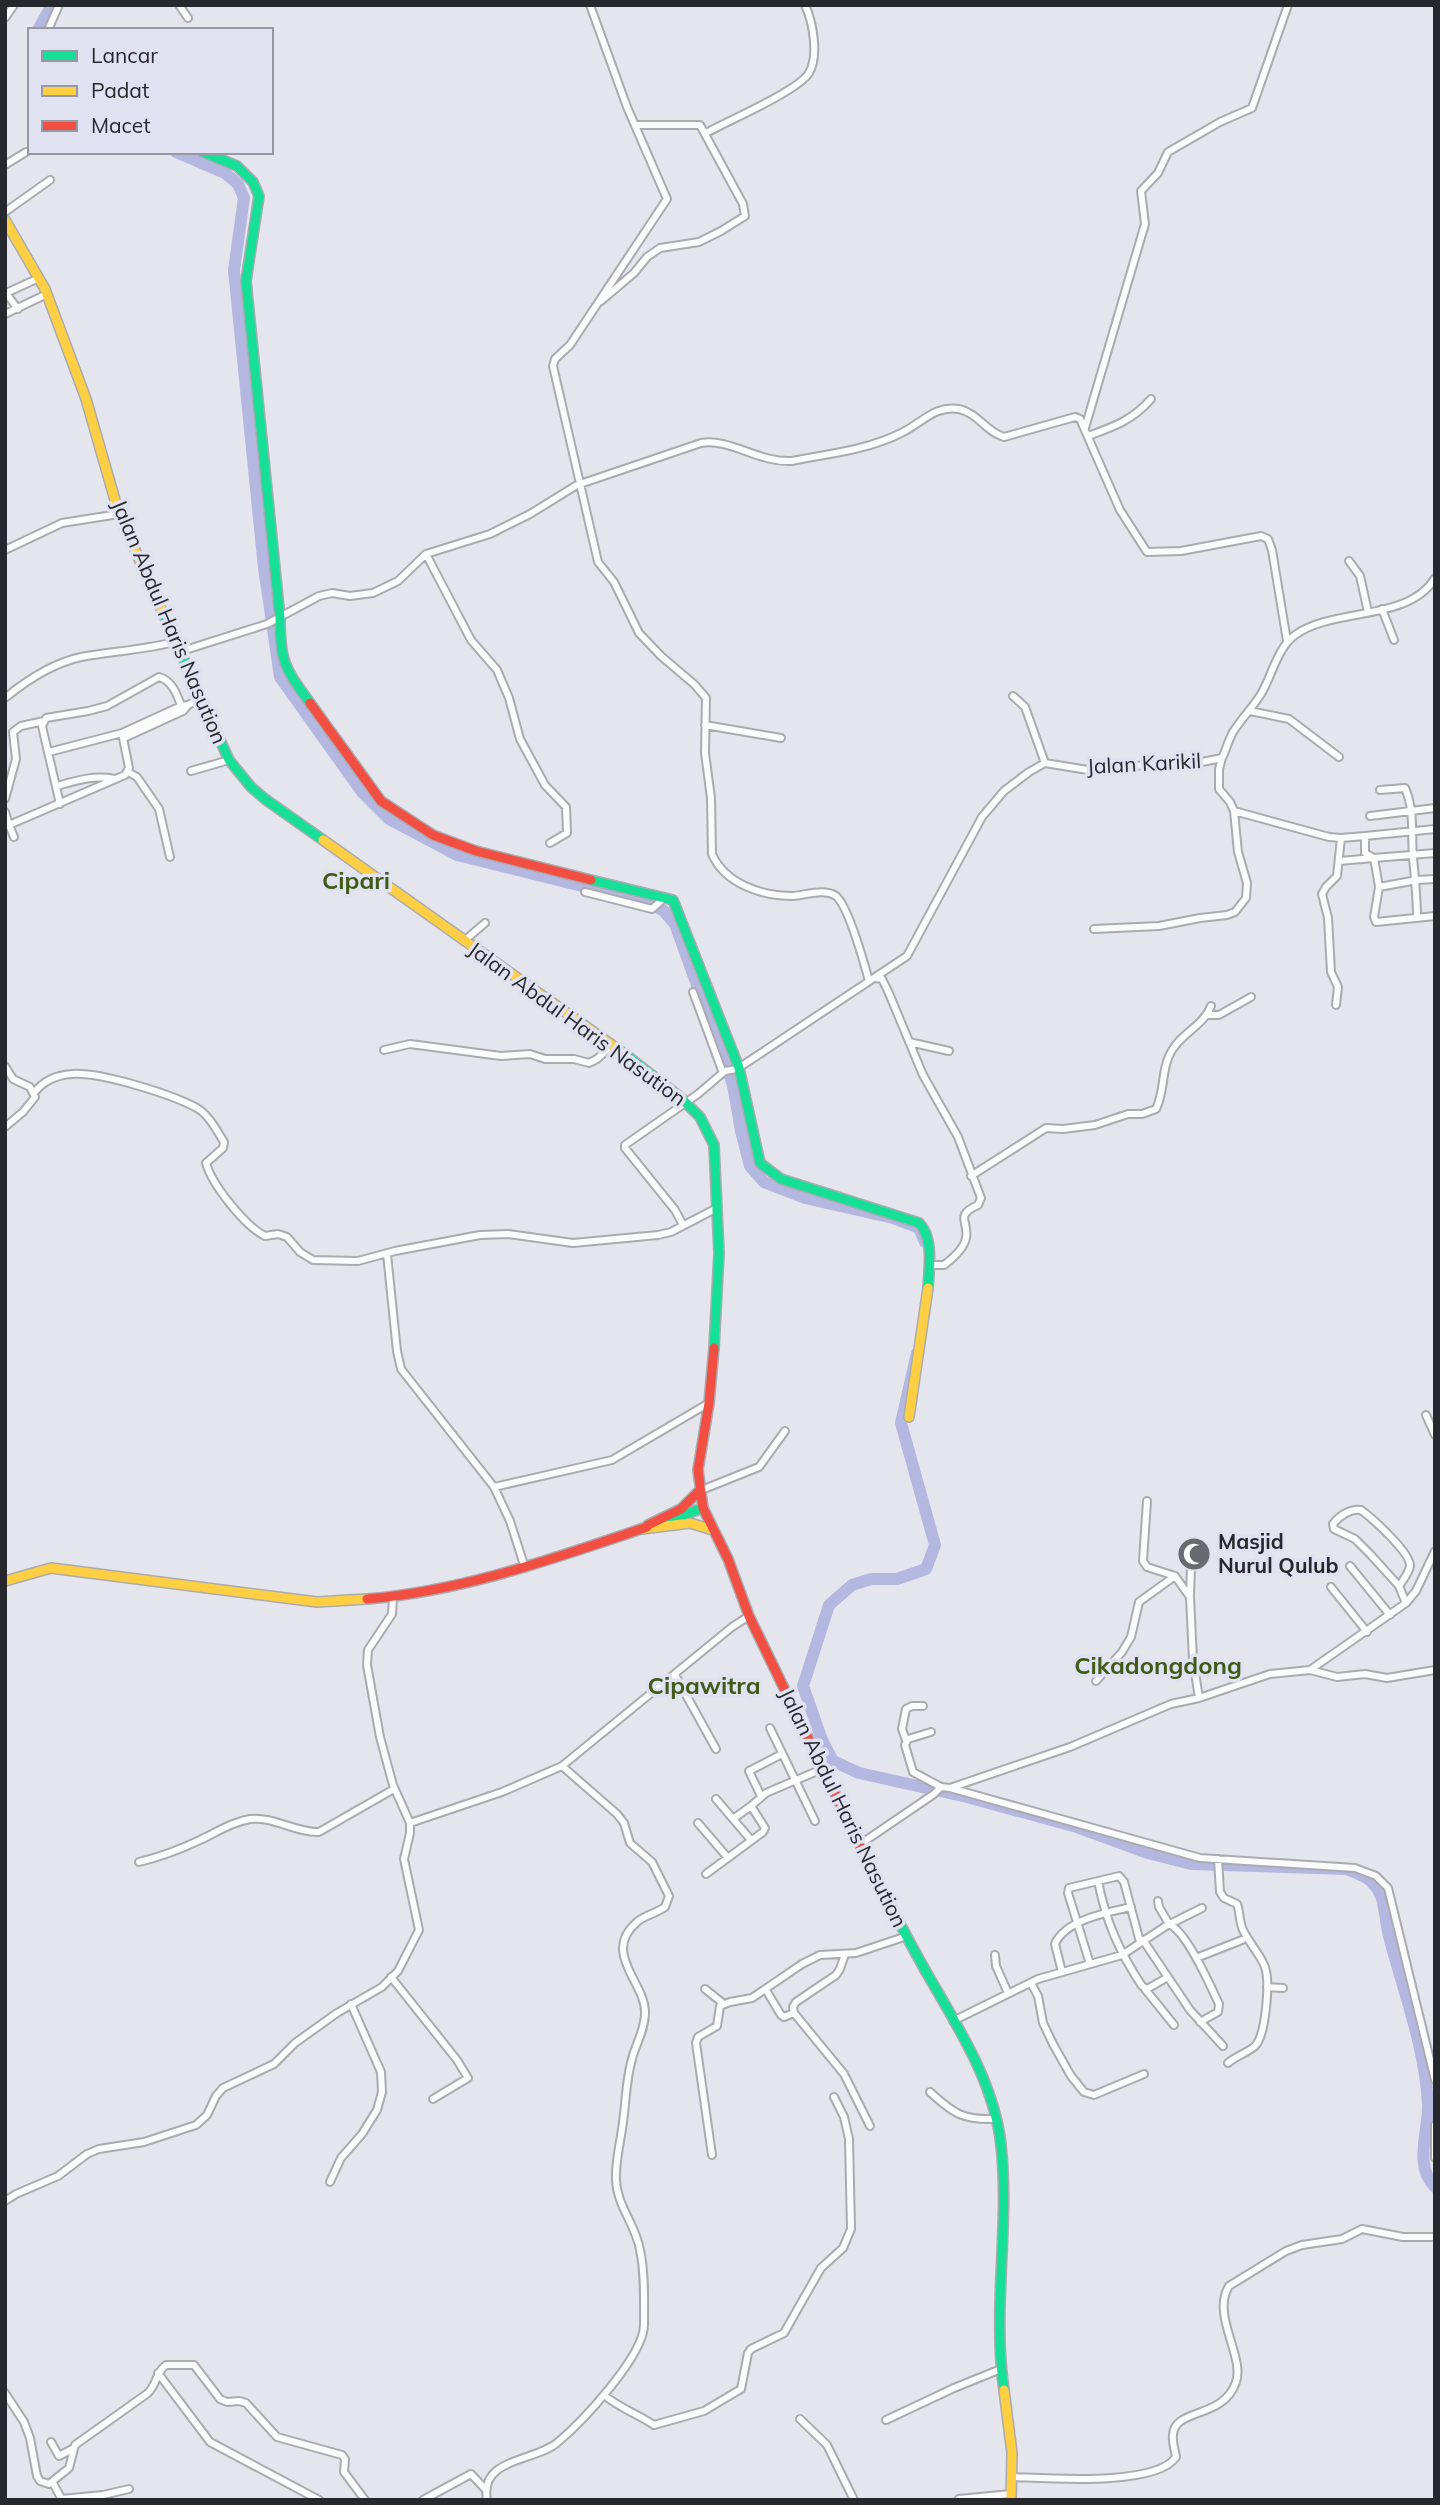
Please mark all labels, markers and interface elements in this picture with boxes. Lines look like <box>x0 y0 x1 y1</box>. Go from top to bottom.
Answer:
legend <box>28 28 273 154</box>
text: Lancar <box>91 42 158 68</box>
text: Padat <box>91 77 149 103</box>
text: Macet <box>91 112 151 138</box>
street label: Jalan Abdul Haris Nasution <box>107 496 233 748</box>
street label: Jalan Karikil <box>1086 747 1202 779</box>
district label: Cipari <box>322 865 390 895</box>
street label: Jalan Abdul Haris Nasution <box>464 935 692 1111</box>
place label: Masjid Nurul Qulub <box>1218 1528 1338 1578</box>
mosque icon: Masjid Nurul Qulub <box>1175 1535 1213 1573</box>
district label: Cikadongdong <box>1074 1650 1242 1680</box>
district label: Cipawitra <box>647 1670 761 1700</box>
street label: Jalan Abdul Haris Nasution <box>775 1684 913 1931</box>

